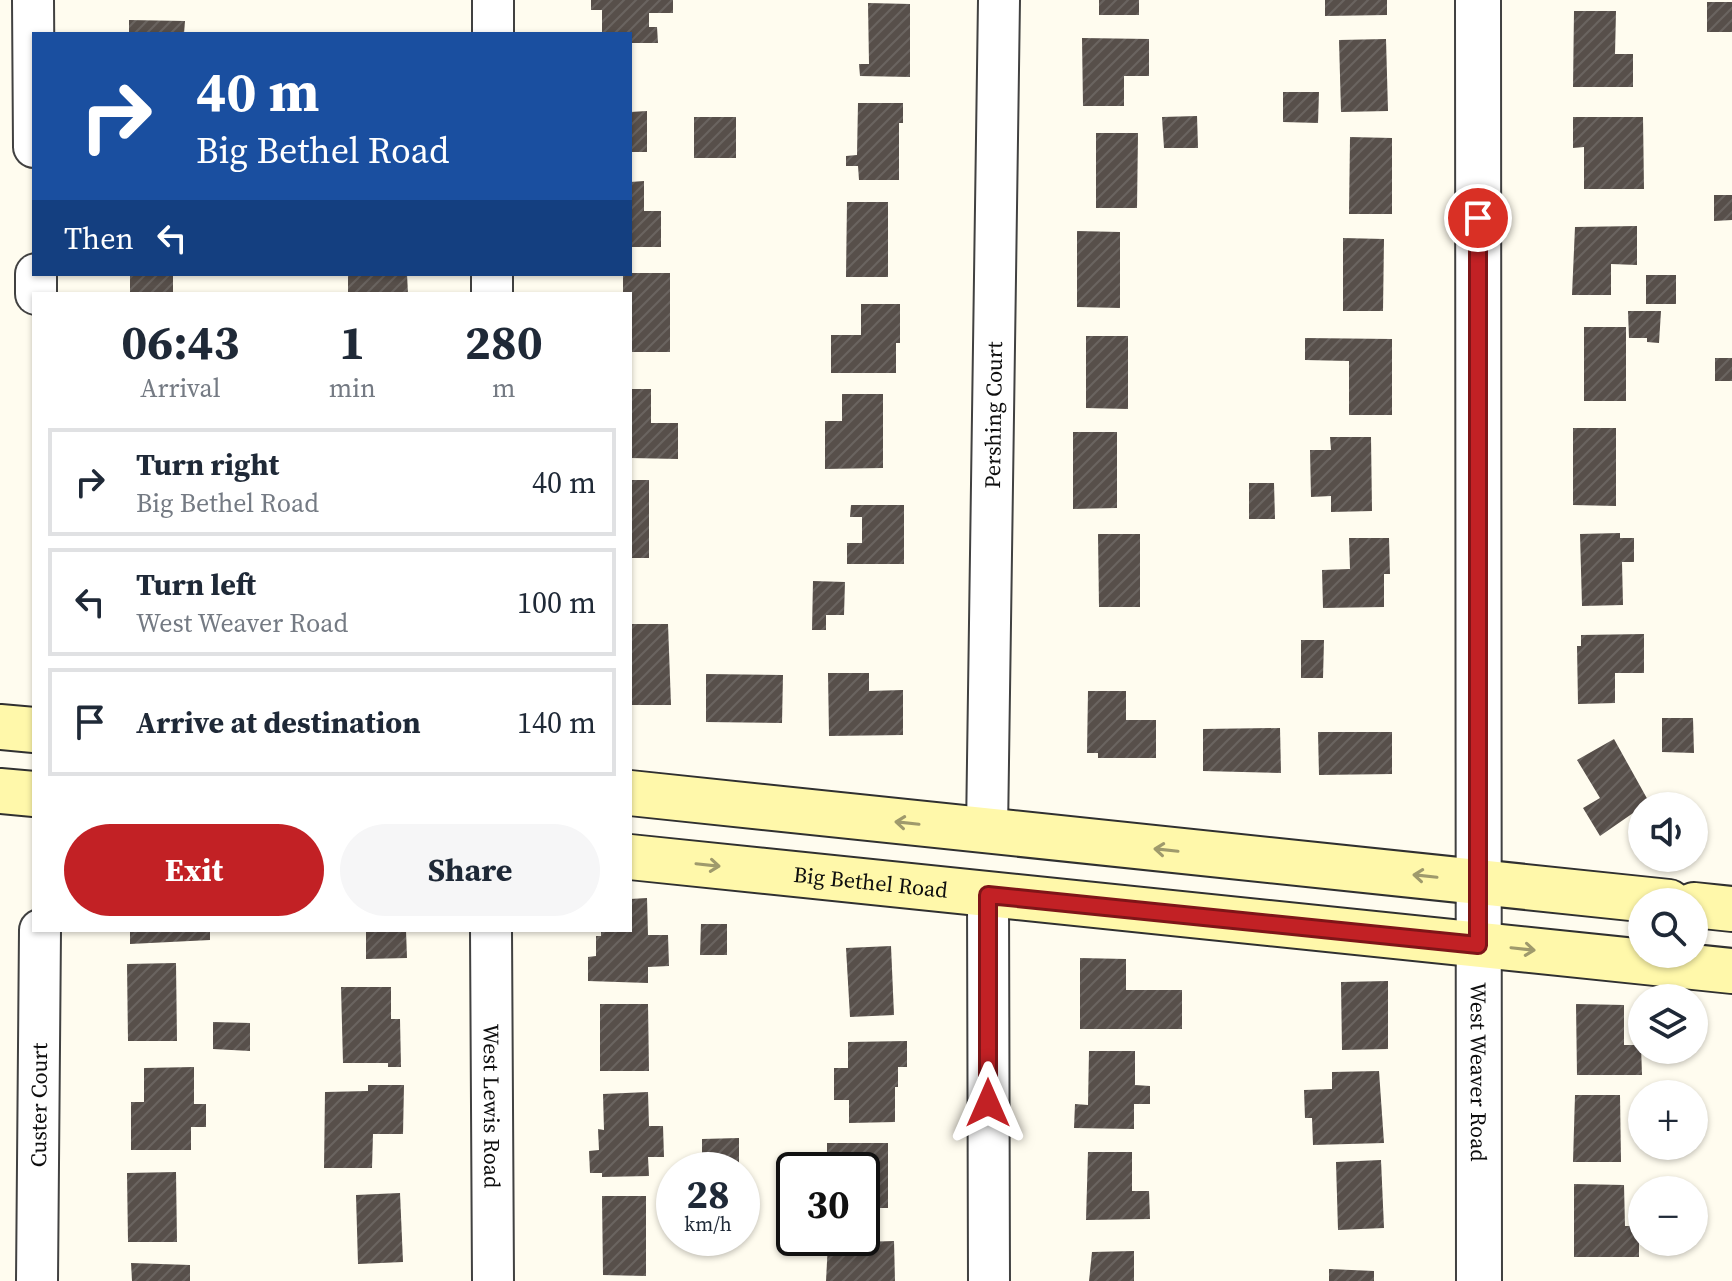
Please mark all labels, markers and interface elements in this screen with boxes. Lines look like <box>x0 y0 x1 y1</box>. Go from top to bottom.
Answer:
text: 40 m <box>196 53 319 130</box>
icon: right <box>64 64 168 168</box>
text: Big Bethel Road <box>196 126 449 175</box>
pin <box>1444 184 1512 252</box>
icon: arrive <box>1456 196 1500 240</box>
icon: left <box>150 216 194 260</box>
text: Then <box>64 218 134 259</box>
text: 06:43 <box>121 309 240 375</box>
text: 1 <box>339 309 365 375</box>
text: 280 <box>465 309 543 375</box>
street label: Pershing Court <box>977 340 1009 489</box>
text: Arrival <box>140 370 221 406</box>
text: min <box>329 370 376 406</box>
text: m <box>492 370 516 406</box>
text: Turn right <box>136 444 279 485</box>
icon: right <box>68 460 112 504</box>
text: 40 m <box>532 462 596 503</box>
text: Big Bethel Road <box>136 485 319 521</box>
text: Turn left <box>136 564 256 605</box>
icon: left <box>68 580 112 624</box>
text: 100 m <box>517 582 596 623</box>
text: West Weaver Road <box>136 605 348 641</box>
icon: arrive <box>68 700 112 744</box>
text: Arrive at destination <box>136 702 421 743</box>
text: 140 m <box>517 702 596 743</box>
map controls <box>1628 792 1708 1256</box>
button: sound <box>1628 792 1708 872</box>
one-way arrow <box>895 815 921 830</box>
button: Exit <box>64 824 324 916</box>
button: Share <box>340 824 600 916</box>
one-way arrow <box>1153 842 1180 857</box>
one-way arrow <box>694 858 721 873</box>
street label: Big Bethel Road <box>792 859 950 905</box>
one-way arrow <box>1412 869 1439 884</box>
button: search <box>1628 888 1708 968</box>
one-way arrow <box>1509 942 1536 957</box>
street label: West Weaver Road <box>1464 982 1494 1162</box>
button: layers <box>1628 984 1708 1064</box>
street label: West Lewis Road <box>477 1024 507 1189</box>
street label: Custer Court <box>23 1042 54 1167</box>
position arrow <box>946 1061 1030 1145</box>
button: + <box>1628 1080 1708 1160</box>
speed limit sign: 30 <box>776 1152 880 1256</box>
text: 28 <box>686 1167 730 1221</box>
button: − <box>1628 1176 1708 1256</box>
text: km/h <box>684 1210 732 1238</box>

